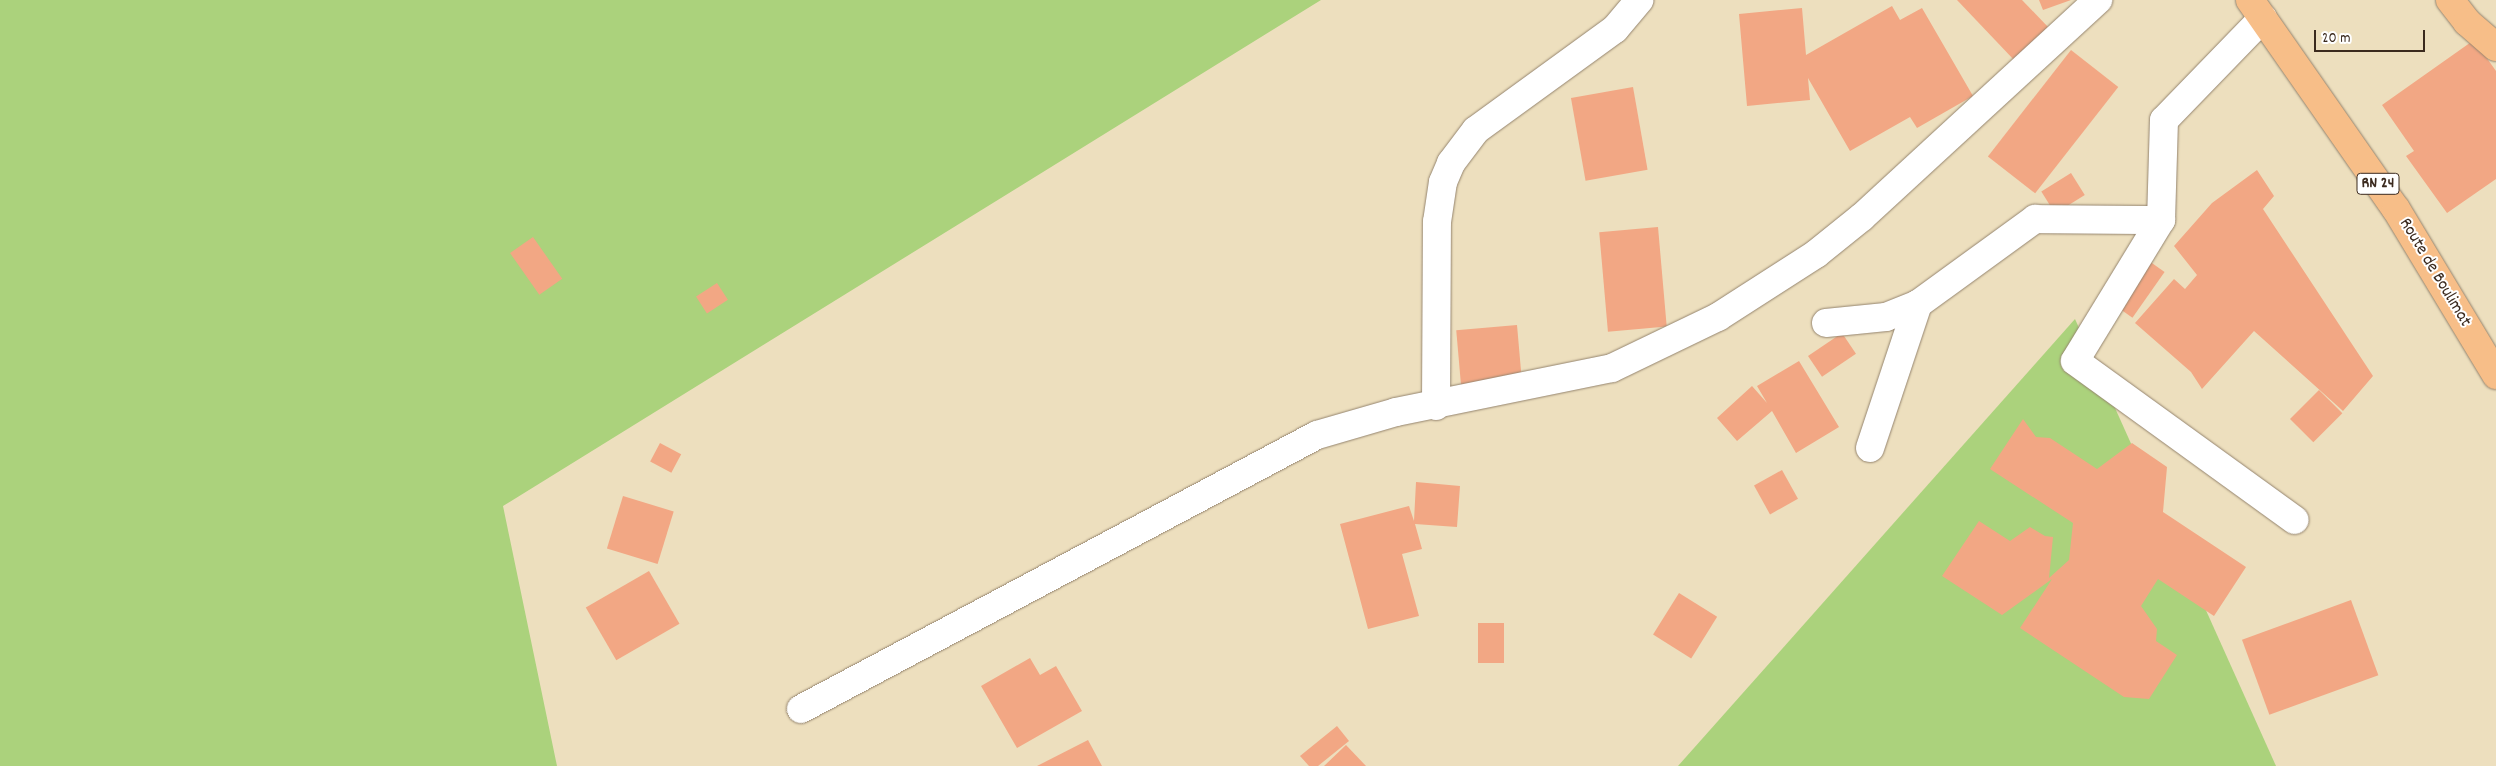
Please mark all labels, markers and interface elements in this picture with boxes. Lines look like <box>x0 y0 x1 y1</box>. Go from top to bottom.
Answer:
scale bar <box>2316 20 2427 52</box>
text: 20 m <box>2322 28 2350 50</box>
road number: RN 24 <box>2356 170 2400 198</box>
street label: Route de Boulimat <box>2393 215 2475 331</box>

